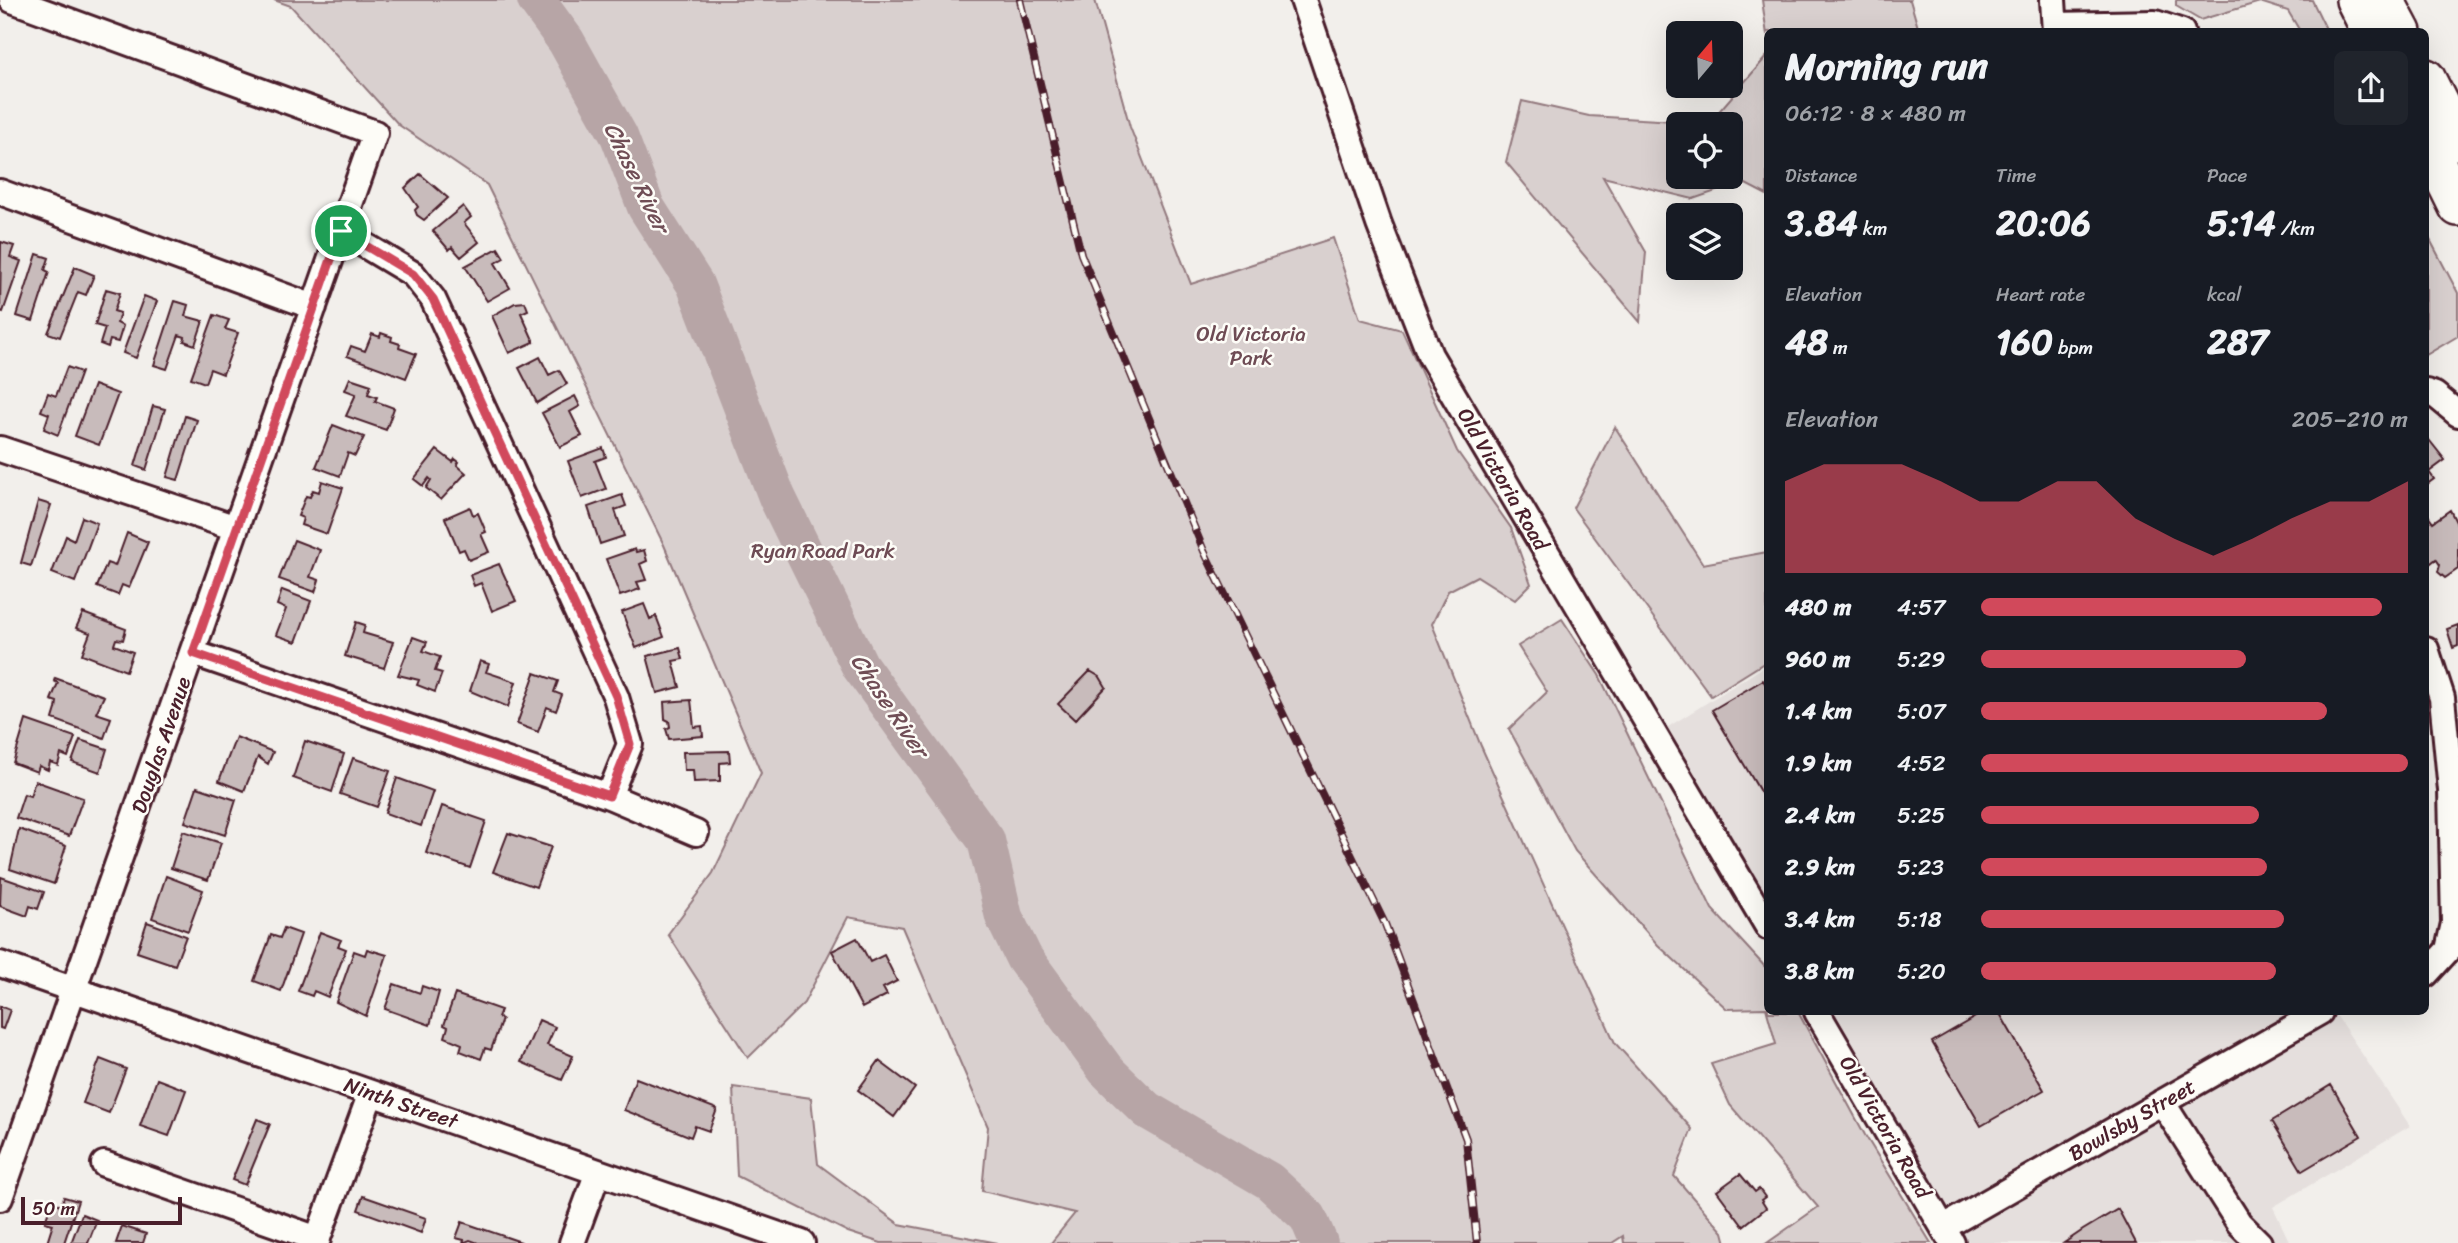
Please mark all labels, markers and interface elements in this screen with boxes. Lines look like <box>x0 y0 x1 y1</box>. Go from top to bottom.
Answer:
north arrow <box>1666 21 1743 98</box>
map controls <box>1666 21 1743 280</box>
text: Morning run <box>1785 33 1988 100</box>
button: share <box>2334 51 2408 125</box>
text: 06:12 · 8 × 480 m <box>1785 93 1966 134</box>
button: locate <box>1666 112 1743 189</box>
water label: Chase River <box>592 115 683 244</box>
text: Distance <box>1785 159 1857 192</box>
text: Time <box>1996 159 2036 192</box>
text: Pace <box>2207 159 2247 192</box>
text: 3.84 <box>1785 192 1858 254</box>
text: 20:06 <box>1996 192 2091 254</box>
text: 5:14 <box>2207 192 2276 254</box>
pin <box>311 201 371 261</box>
button: layers <box>1666 203 1743 280</box>
icon: arrive <box>322 212 360 250</box>
text: km <box>1858 212 1887 245</box>
text: /km <box>2276 212 2315 245</box>
text: Elevation <box>1785 278 1862 311</box>
text: Heart rate <box>1996 278 2085 311</box>
text: kcal <box>2207 278 2242 311</box>
text: 48 <box>1785 311 1828 373</box>
text: 160 <box>1996 311 2053 373</box>
text: 287 <box>2207 311 2268 373</box>
park label: Old Victoria Park <box>1196 315 1306 377</box>
text: m <box>1828 331 1848 364</box>
text: bpm <box>2053 331 2093 364</box>
text: Elevation <box>1785 399 1878 440</box>
text: 205–210 m <box>2292 399 2408 440</box>
street label: Old Victoria Road <box>1447 400 1560 560</box>
park label: Ryan Road Park <box>751 532 895 570</box>
text: 480 m <box>1785 587 1851 628</box>
text: 4:57 <box>1897 587 1946 628</box>
text: 960 m <box>1785 639 1850 680</box>
text: 5:29 <box>1897 639 1945 680</box>
water label: Chase River <box>839 645 942 770</box>
street label: Douglas Avenue <box>120 671 202 819</box>
text: 1.4 km <box>1785 691 1852 732</box>
text: 5:07 <box>1897 691 1946 732</box>
text: 1.9 km <box>1785 743 1852 784</box>
text: 4:52 <box>1897 743 1946 784</box>
text: 2.4 km <box>1785 795 1855 836</box>
text: 5:25 <box>1897 795 1945 836</box>
text: 2.9 km <box>1785 847 1855 888</box>
text: 5:23 <box>1897 847 1944 888</box>
text: 3.4 km <box>1785 899 1855 940</box>
text: 5:18 <box>1897 899 1942 940</box>
text: 3.8 km <box>1785 951 1854 992</box>
text: 5:20 <box>1897 951 1946 992</box>
street label: Old Victoria Road <box>1829 1048 1942 1208</box>
street label: Ninth Street <box>339 1066 465 1141</box>
street label: Bowlsby Street <box>2061 1068 2203 1172</box>
text: 50 m <box>32 1192 75 1225</box>
scale bar <box>21 1194 182 1226</box>

